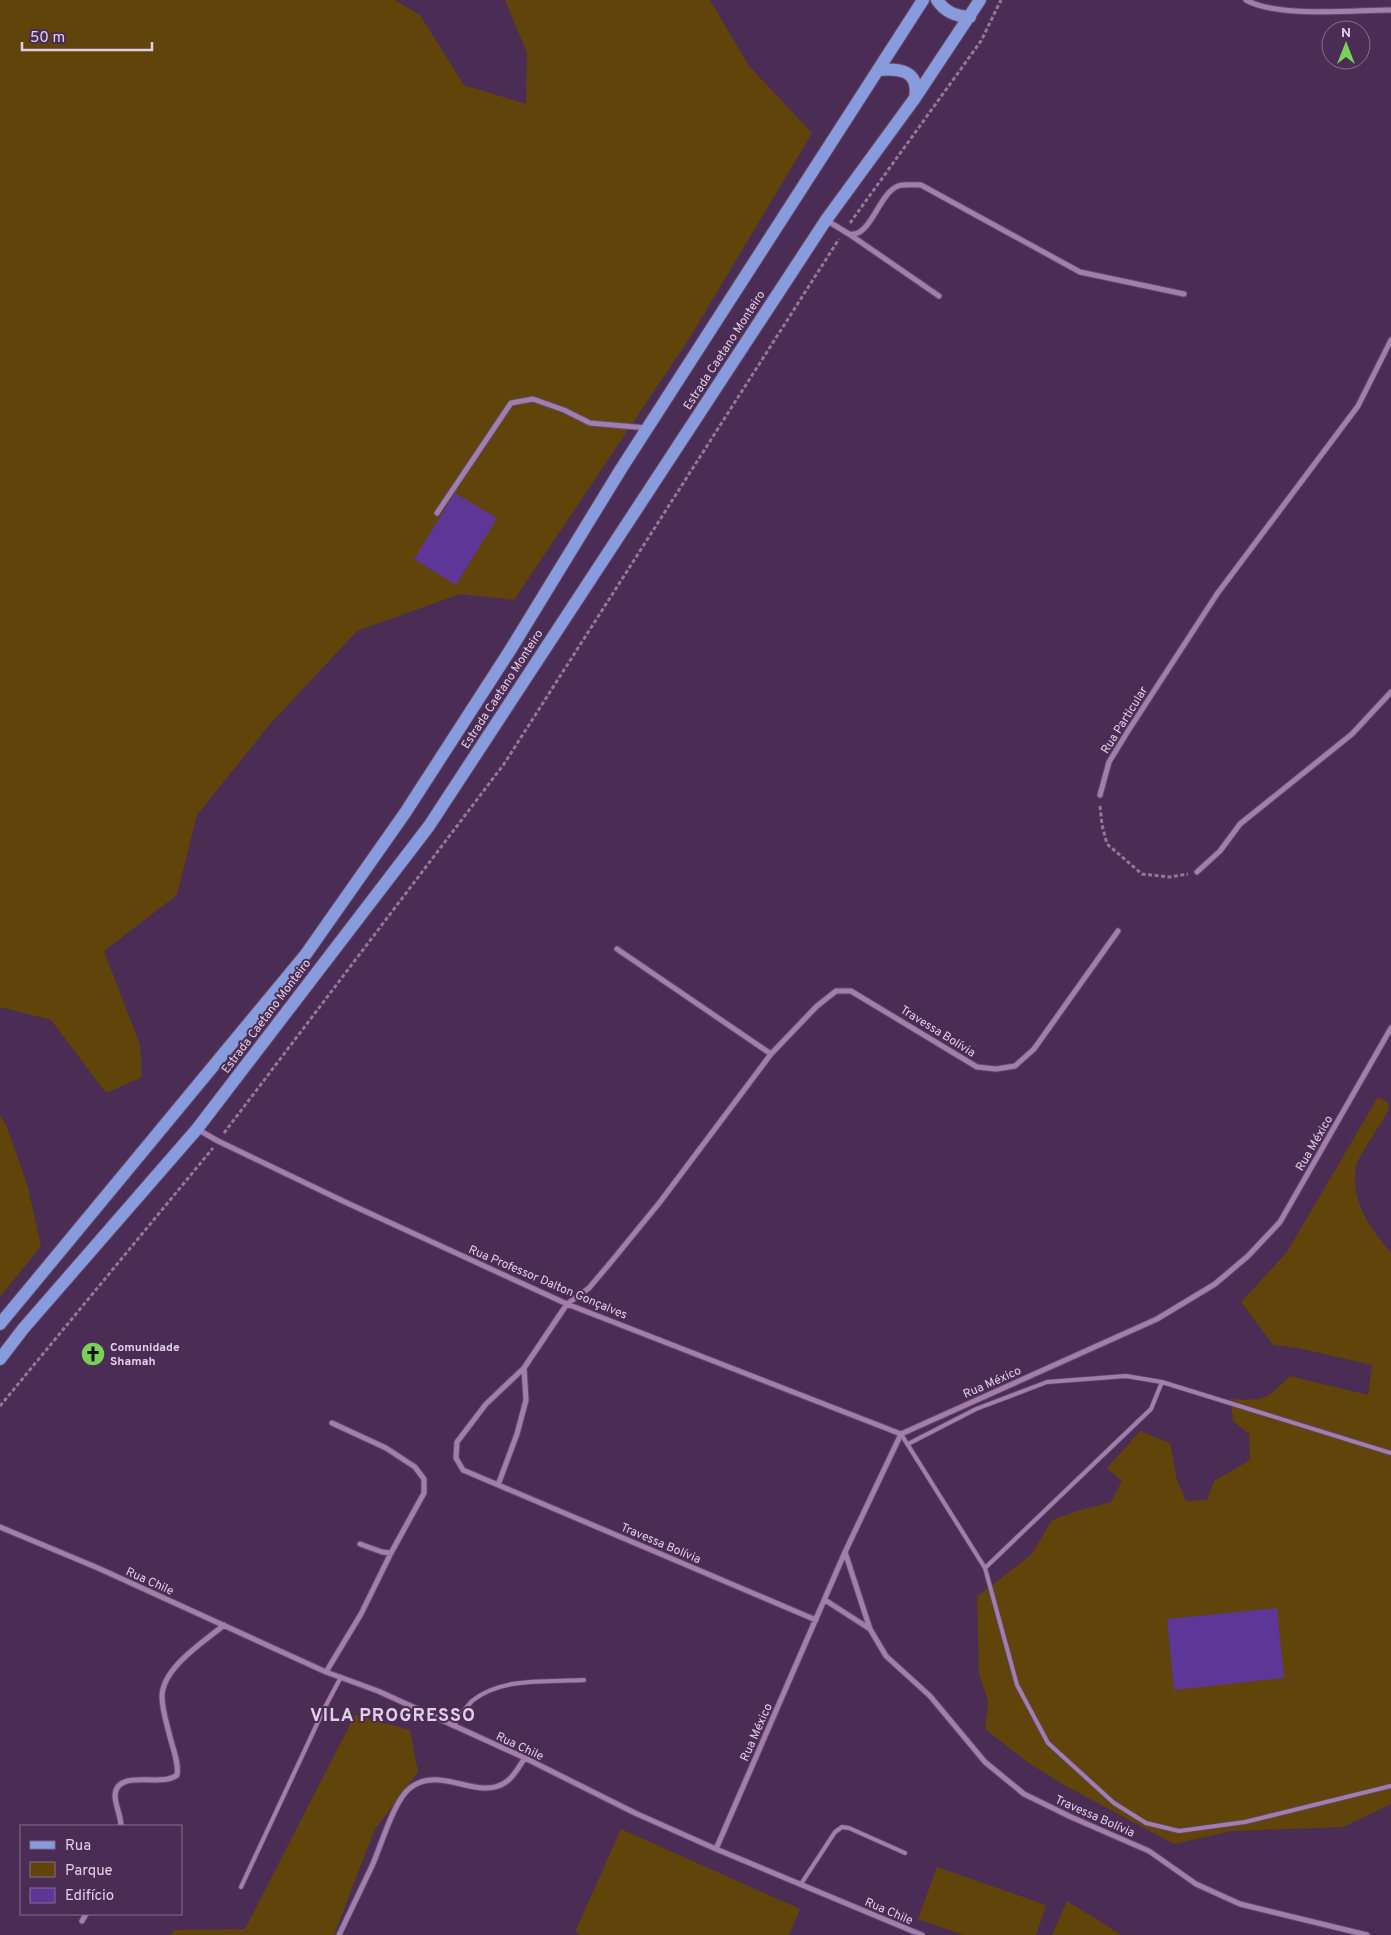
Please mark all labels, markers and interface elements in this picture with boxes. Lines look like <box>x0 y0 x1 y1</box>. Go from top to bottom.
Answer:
scale bar <box>22 20 152 52</box>
north arrow <box>1321 20 1371 70</box>
text: N <box>1341 25 1351 42</box>
text: 50 m <box>30 29 65 48</box>
street label: Estrada Caetano Monteiro <box>680 288 770 413</box>
street label: Estrada Caetano Monteiro <box>458 627 548 752</box>
street label: Rua Particular <box>1098 684 1152 757</box>
street label: Estrada Caetano Monteiro <box>219 956 315 1077</box>
street label: Travessa Bolívia <box>897 1002 978 1061</box>
street label: Rua México <box>1292 1112 1337 1174</box>
street label: Rua Professor Dalton Gonçalves <box>466 1242 629 1324</box>
place label: Comunidade Shamah <box>110 1340 180 1370</box>
church icon: Comunidade Shamah <box>80 1341 106 1367</box>
street label: Rua México <box>961 1363 1024 1403</box>
street label: Travessa Bolívia <box>618 1520 703 1568</box>
street label: Rua Chile <box>123 1564 176 1600</box>
street label: Rua México <box>737 1701 777 1764</box>
district label: VILA PROGRESSO <box>310 1705 476 1728</box>
street label: Rua Chile <box>493 1729 546 1765</box>
street label: Travessa Bolívia <box>1052 1792 1137 1842</box>
legend <box>20 1825 182 1915</box>
text: Rua <box>65 1837 91 1856</box>
text: Parque <box>65 1862 113 1881</box>
text: Edifício <box>65 1887 114 1906</box>
street label: Rua Chile <box>862 1895 915 1929</box>

